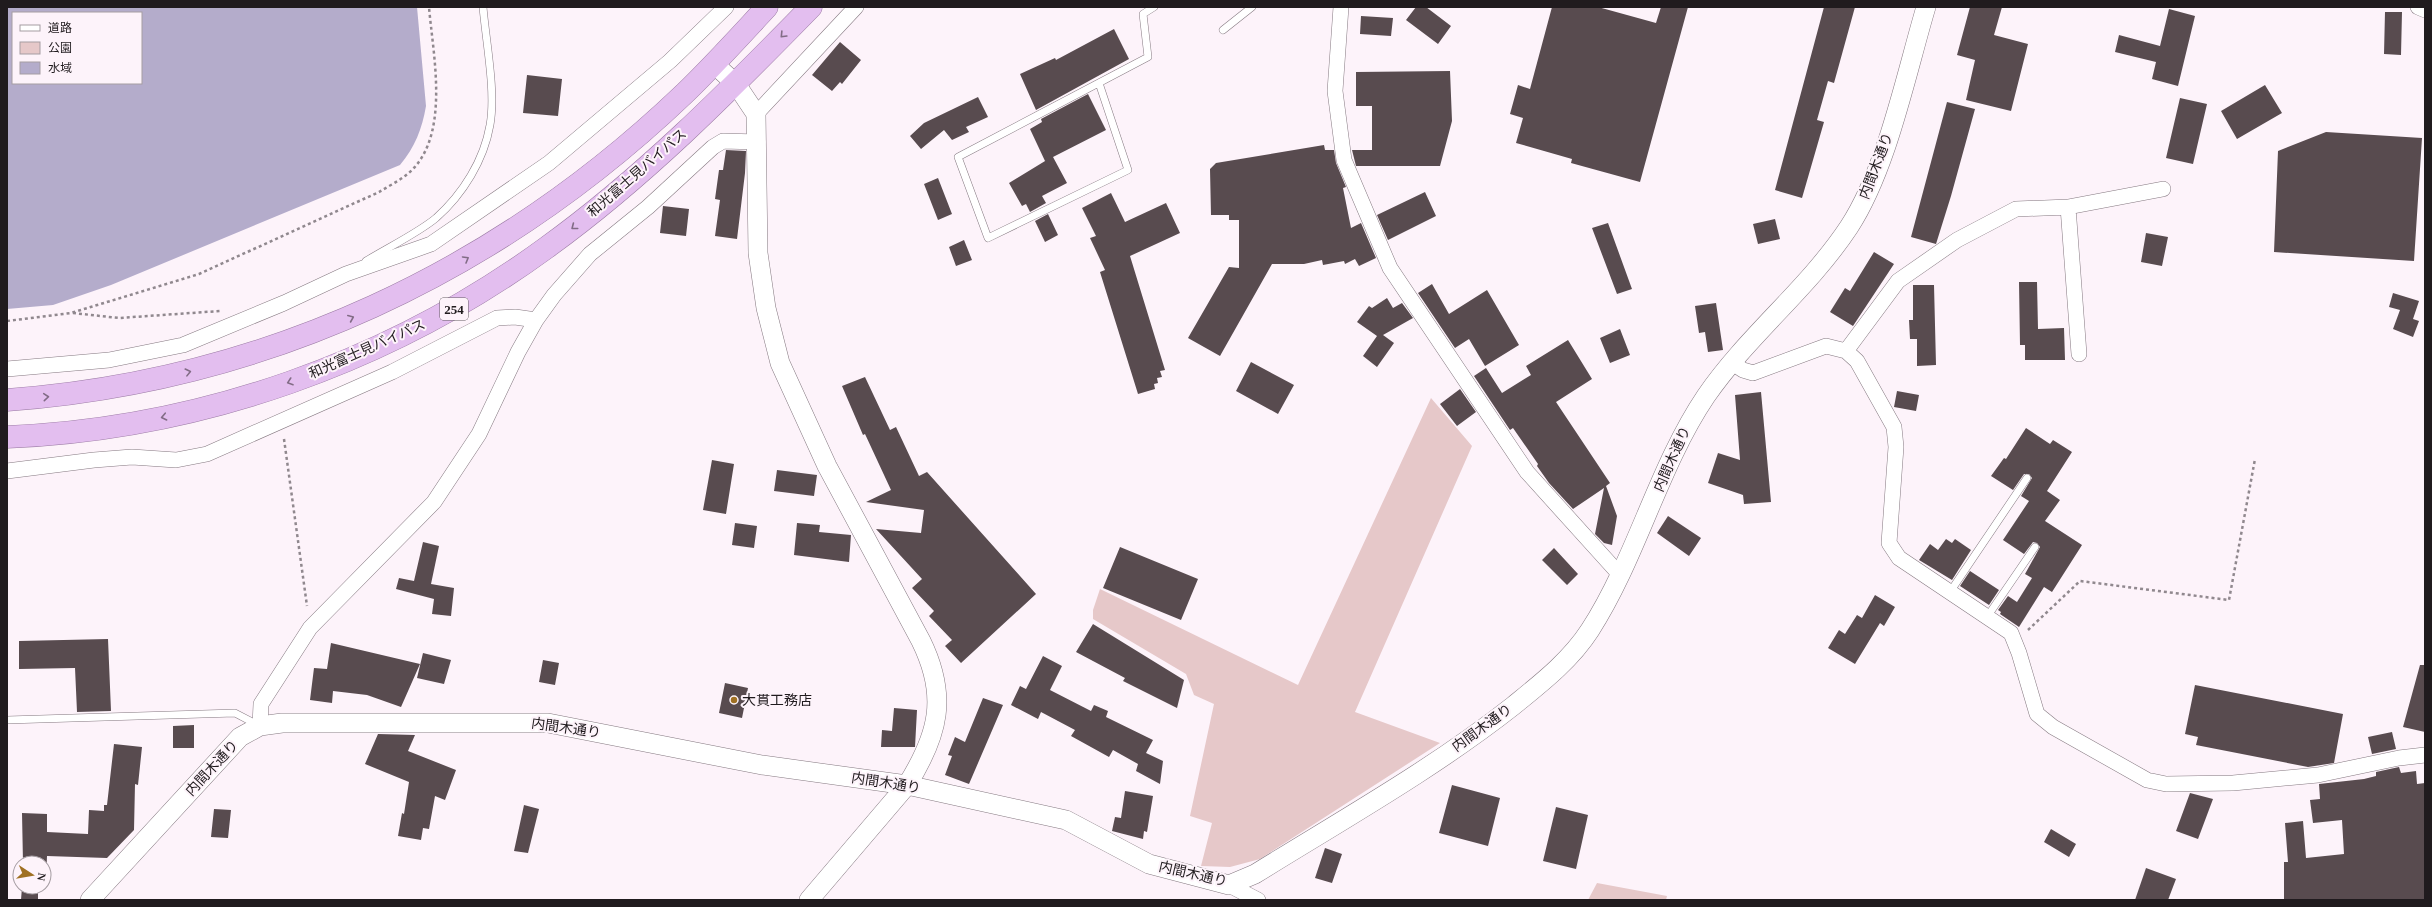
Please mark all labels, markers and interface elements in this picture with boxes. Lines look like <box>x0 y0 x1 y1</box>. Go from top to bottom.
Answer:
legend <box>12 12 142 84</box>
text: 道路 <box>48 21 72 35</box>
one-way arrow <box>781 30 788 38</box>
text: 公園 <box>48 41 72 55</box>
text: 水域 <box>48 61 72 75</box>
street label: 和光富士見バイパス <box>585 126 689 220</box>
street label: 内間木通り <box>1856 131 1896 201</box>
one-way arrow <box>572 222 579 229</box>
one-way arrow <box>462 256 469 263</box>
road number: 254 <box>440 298 468 320</box>
one-way arrow <box>347 314 354 322</box>
street label: 和光富士見バイパス <box>307 317 427 381</box>
one-way arrow <box>184 369 191 377</box>
one-way arrow <box>286 378 293 386</box>
one-way arrow <box>43 392 49 401</box>
one-way arrow <box>161 412 168 421</box>
street label: 内間木通り <box>1651 424 1693 494</box>
place label: 大貫工務店 <box>742 693 812 708</box>
marker: 大貫工務店 <box>729 695 739 705</box>
street label: 内間木通り <box>1449 701 1515 755</box>
street label: 内間木通り <box>530 716 602 740</box>
street label: 内間木通り <box>183 737 241 799</box>
street label: 内間木通り <box>850 770 922 796</box>
north arrow <box>12 855 52 895</box>
street label: 内間木通り <box>1157 859 1229 889</box>
text: N <box>35 872 48 882</box>

